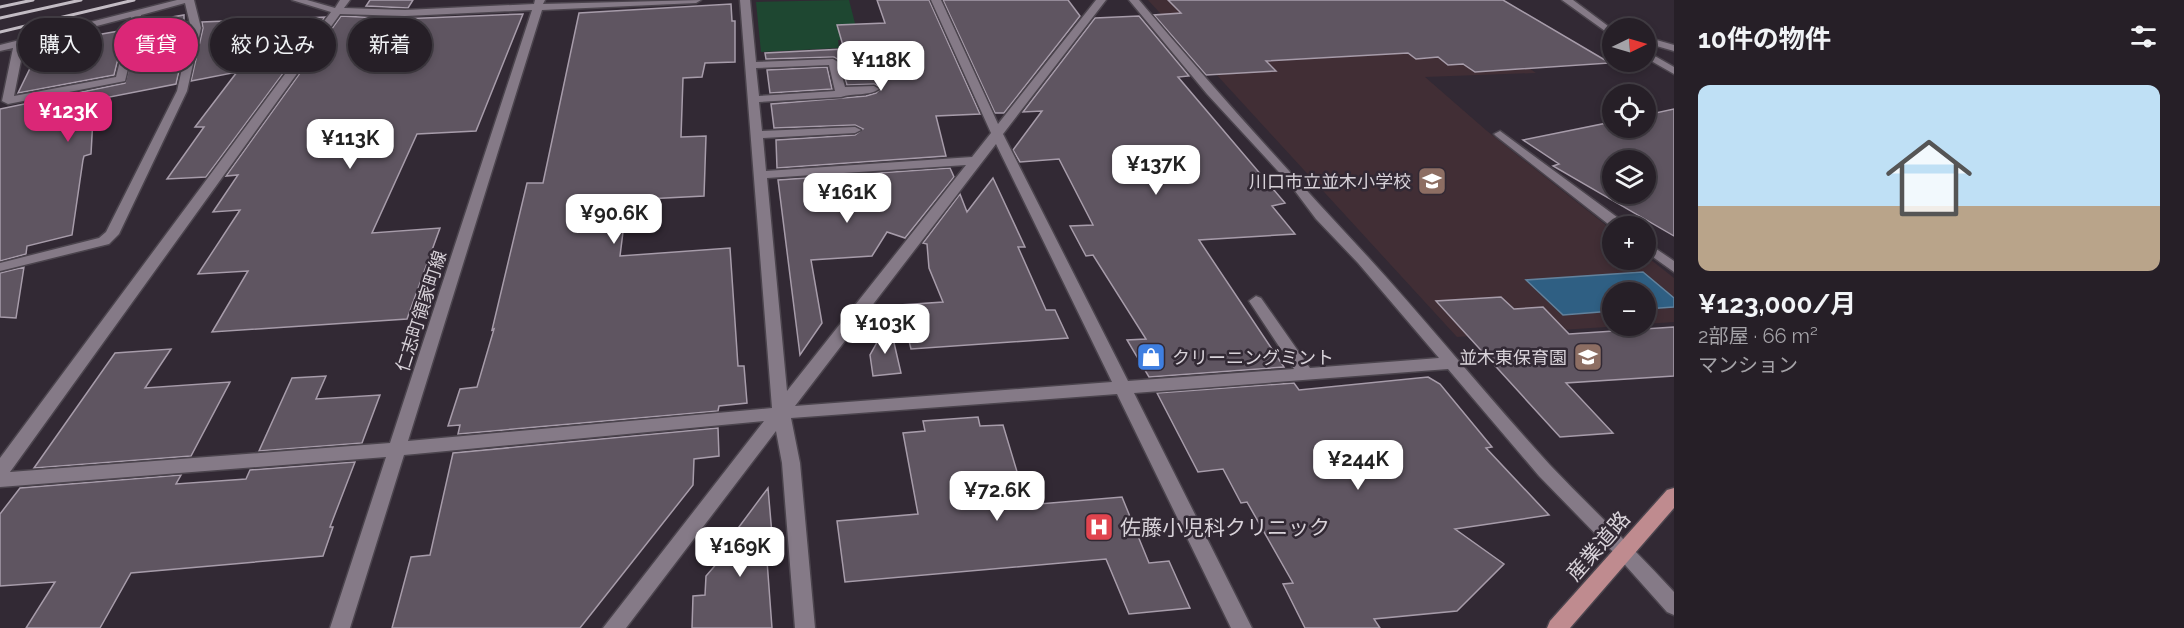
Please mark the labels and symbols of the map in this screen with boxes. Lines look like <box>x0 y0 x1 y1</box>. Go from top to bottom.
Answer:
north arrow <box>1602 18 1656 72</box>
pin: ¥118K <box>839 41 923 92</box>
pin: ¥123K <box>26 92 110 143</box>
pin: ¥113K <box>308 119 392 170</box>
pin: ¥137K <box>1114 145 1198 196</box>
school or university icon: 川口市立並木小学校 <box>1416 165 1448 197</box>
place label: 川口市立並木小学校 <box>1249 171 1411 192</box>
pin: ¥161K <box>805 173 889 224</box>
pin: ¥90.6K <box>565 194 663 245</box>
street label: 仁志町領家町線 <box>392 248 450 374</box>
pin: ¥103K <box>843 304 927 355</box>
shop icon: クリーニングミント <box>1135 341 1167 373</box>
school or university icon: 並木東保育園 <box>1572 341 1604 373</box>
place label: クリーニングミント <box>1172 347 1334 368</box>
place label: 並木東保育園 <box>1459 347 1567 368</box>
pin: ¥244K <box>1316 440 1400 491</box>
pin: ¥72.6K <box>948 471 1046 522</box>
street label: 産業道路 <box>1561 506 1635 586</box>
hospital icon: 佐藤小児科クリニック <box>1083 511 1115 543</box>
place label: 佐藤小児科クリニック <box>1120 515 1330 540</box>
pin: ¥169K <box>698 527 782 578</box>

